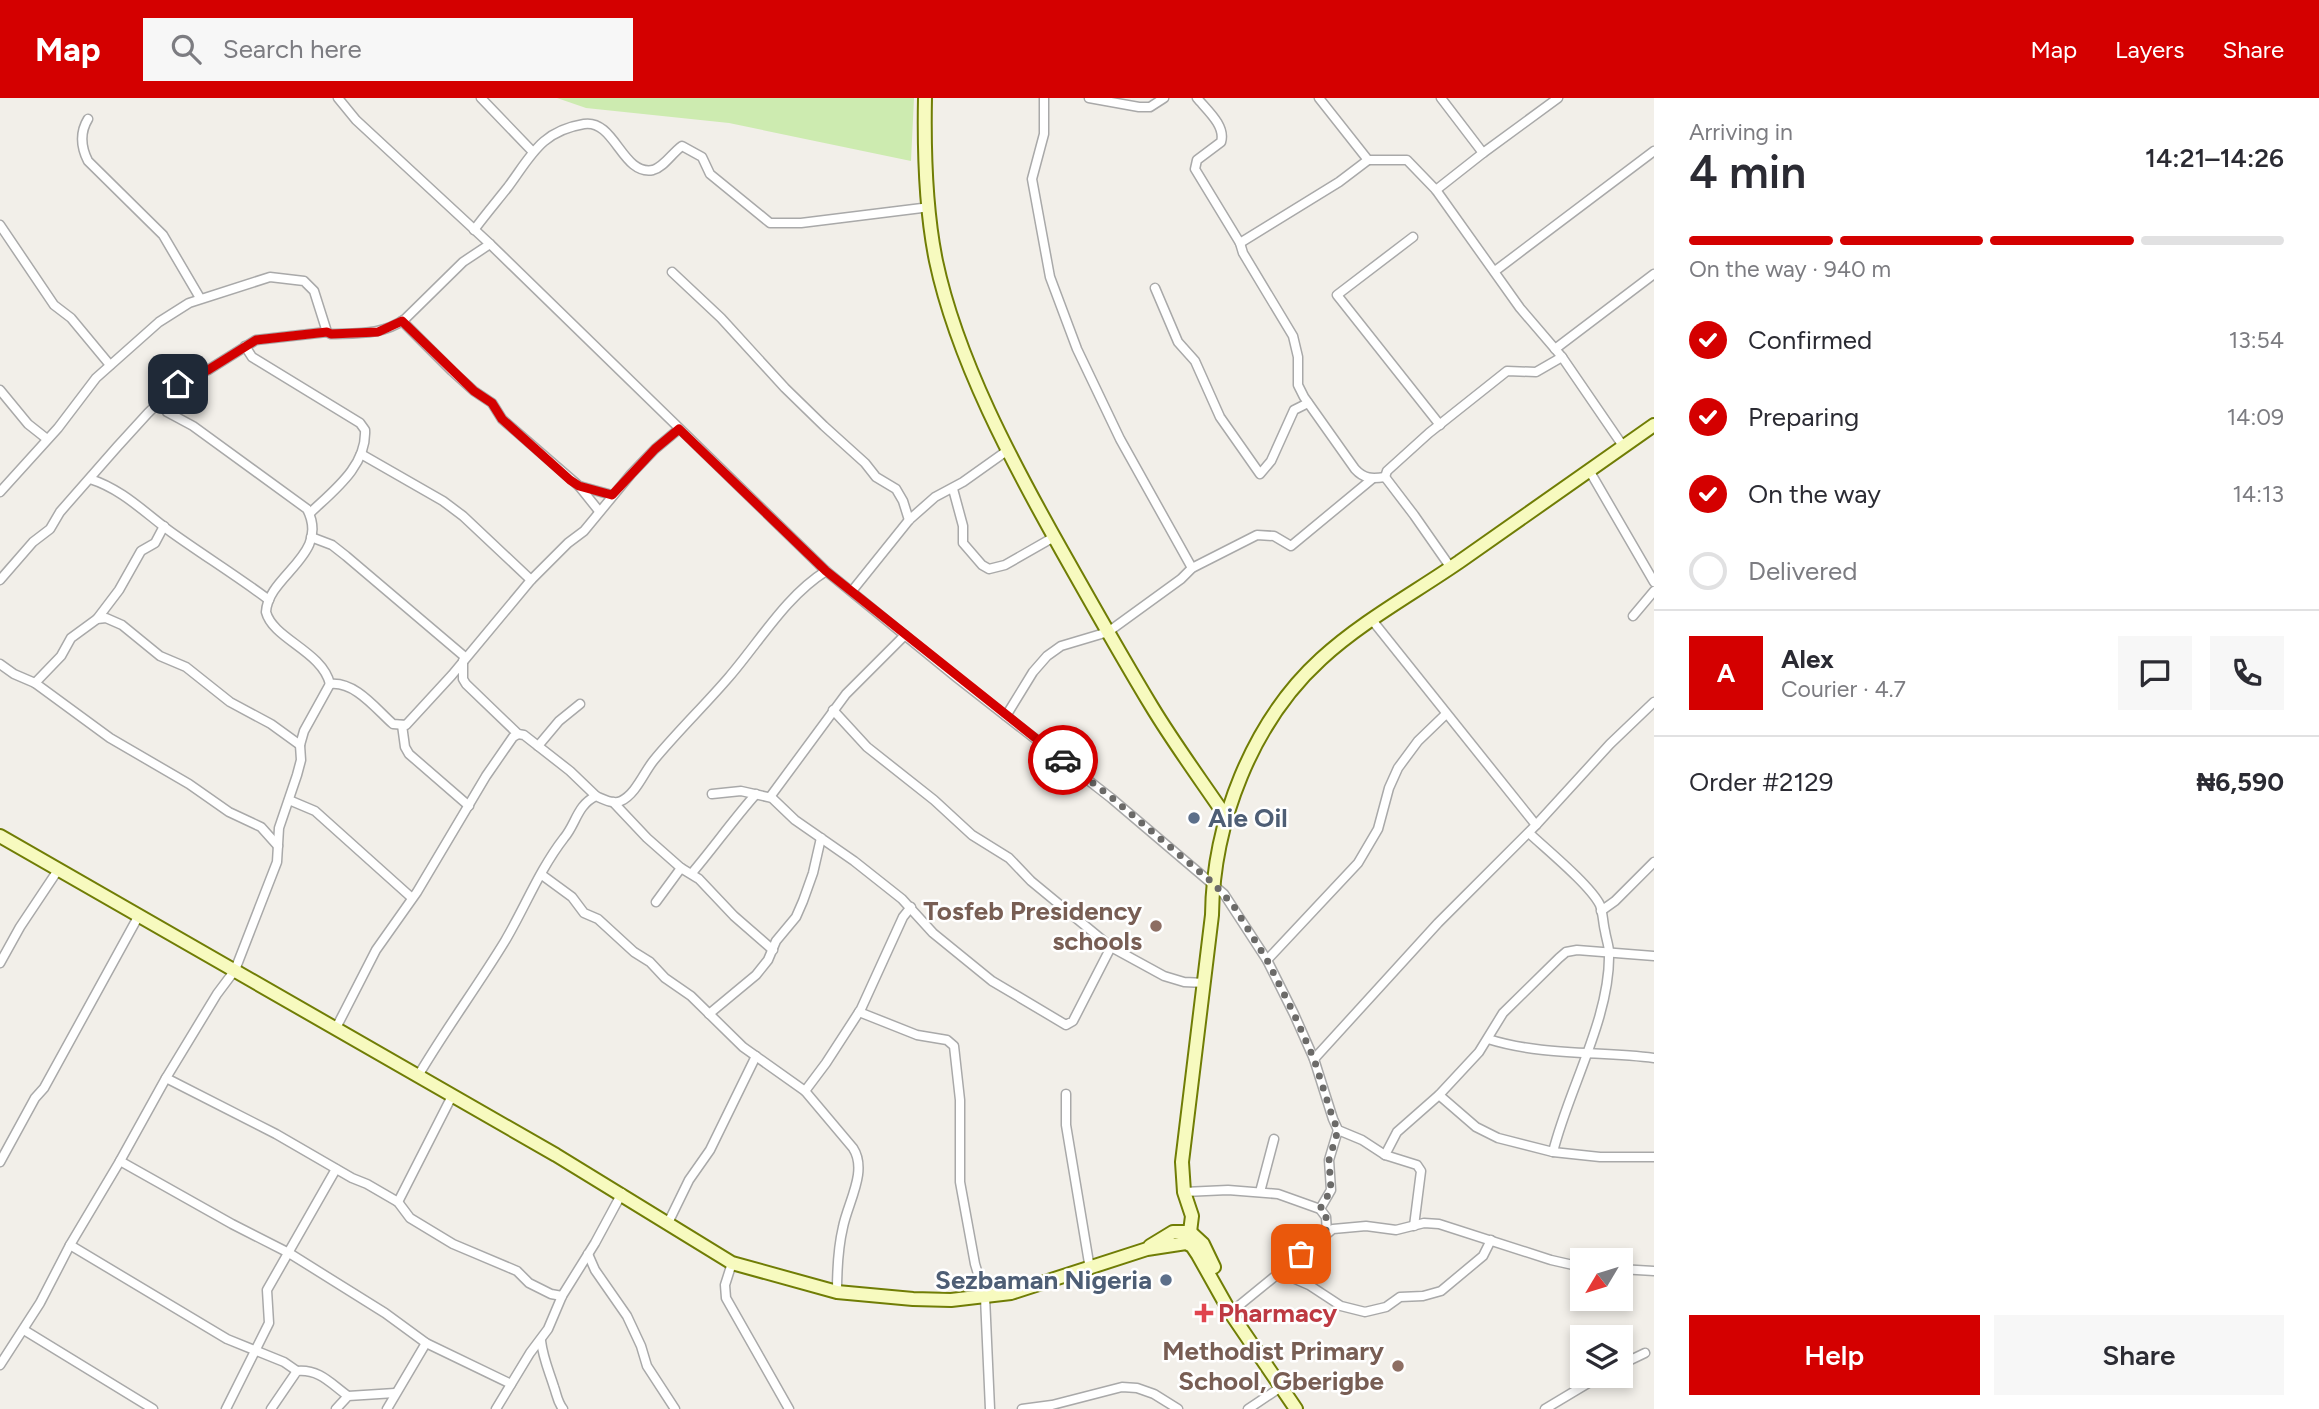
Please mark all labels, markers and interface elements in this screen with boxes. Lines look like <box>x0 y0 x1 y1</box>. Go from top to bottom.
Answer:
search box <box>143 18 633 81</box>
text: Map <box>35 30 101 69</box>
icon: search <box>167 30 205 68</box>
text: Search here <box>223 33 362 65</box>
text: Map <box>2030 35 2077 64</box>
text: Layers <box>2115 35 2184 64</box>
text: Share <box>2222 35 2284 64</box>
text: Arriving in <box>1689 118 1793 146</box>
text: 14:21–14:26 <box>2145 142 2284 174</box>
text: 4 min <box>1689 144 1806 200</box>
text: On the way · 940 m <box>1689 255 1891 283</box>
icon: check <box>1689 321 1727 359</box>
text: Confirmed <box>1748 324 1872 356</box>
text: 13:54 <box>2229 326 2284 354</box>
pin <box>148 354 208 414</box>
icon: home <box>159 365 197 403</box>
icon: check <box>1689 398 1727 436</box>
text: Preparing <box>1748 401 1859 433</box>
text: 14:09 <box>2227 403 2284 431</box>
icon: check <box>1689 475 1727 513</box>
text: On the way <box>1748 478 1881 510</box>
text: 14:13 <box>2232 480 2284 508</box>
text: Delivered <box>1748 555 1857 587</box>
button: chat <box>2118 636 2192 710</box>
button: phone <box>2210 636 2284 710</box>
text: Alex <box>1781 643 1834 675</box>
text: A <box>1717 657 1735 689</box>
text: Courier · 4.7 <box>1781 675 1906 703</box>
courier <box>1028 725 1098 795</box>
icon: car <box>1044 741 1082 779</box>
text: Order #2129 <box>1689 766 1833 798</box>
text: ₦6,590 <box>2196 766 2284 798</box>
place label: Aie Oil <box>1208 802 1288 834</box>
marker: Aie Oil <box>1186 810 1202 826</box>
place label: Tosfeb Presidency schools <box>923 895 1142 957</box>
marker: Tosfeb Presidency schools <box>1148 918 1164 934</box>
pin <box>1271 1224 1331 1284</box>
icon: bag <box>1282 1235 1320 1273</box>
north arrow <box>1570 1248 1633 1311</box>
map controls <box>1570 1248 1633 1388</box>
place label: Sezbaman Nigeria <box>935 1264 1152 1296</box>
marker: Sezbaman Nigeria <box>1158 1272 1174 1288</box>
place label: Pharmacy <box>1218 1297 1337 1329</box>
marker: Pharmacy <box>1196 1305 1212 1321</box>
button: Help <box>1689 1315 1980 1395</box>
button: Share <box>1994 1315 2284 1395</box>
button: layers <box>1570 1325 1633 1388</box>
place label: Methodist Primary School, Gberigbe <box>1162 1335 1384 1397</box>
marker: Methodist Primary School, Gberigbe <box>1390 1358 1406 1374</box>

